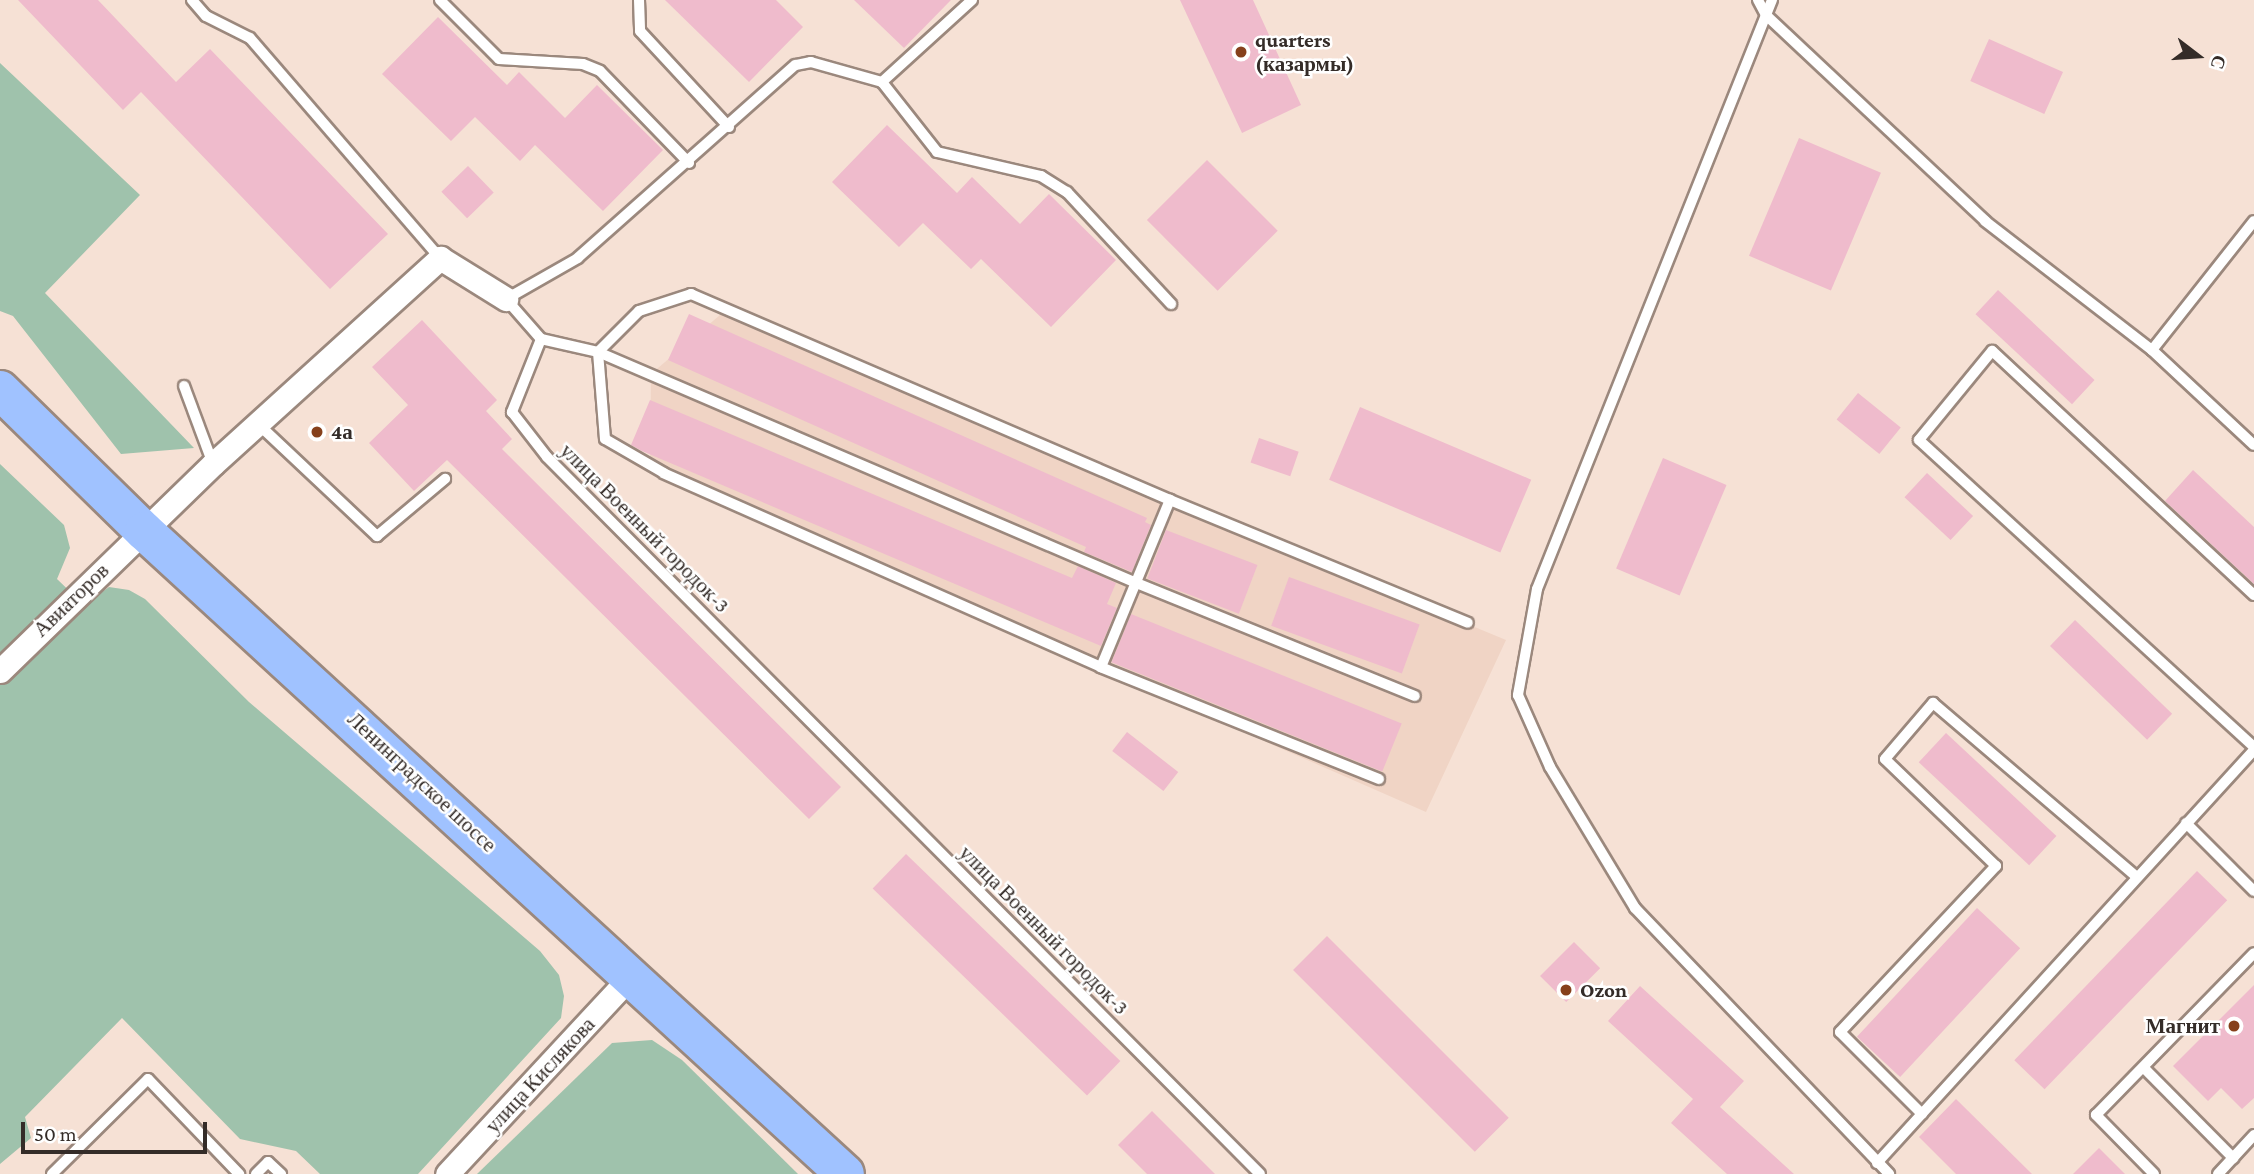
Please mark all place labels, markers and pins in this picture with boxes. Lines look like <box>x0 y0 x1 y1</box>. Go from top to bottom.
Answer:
place label: quarters (казармы) <box>1255 27 1354 77</box>
marker: quarters (казармы) <box>1233 44 1249 60</box>
place label: 4а <box>331 419 353 445</box>
marker: 4а <box>309 424 325 440</box>
place label: Ozon <box>1580 977 1627 1003</box>
marker: Ozon <box>1558 982 1574 998</box>
place label: Магнит <box>2146 1013 2220 1039</box>
marker: Магнит <box>2226 1018 2242 1034</box>

